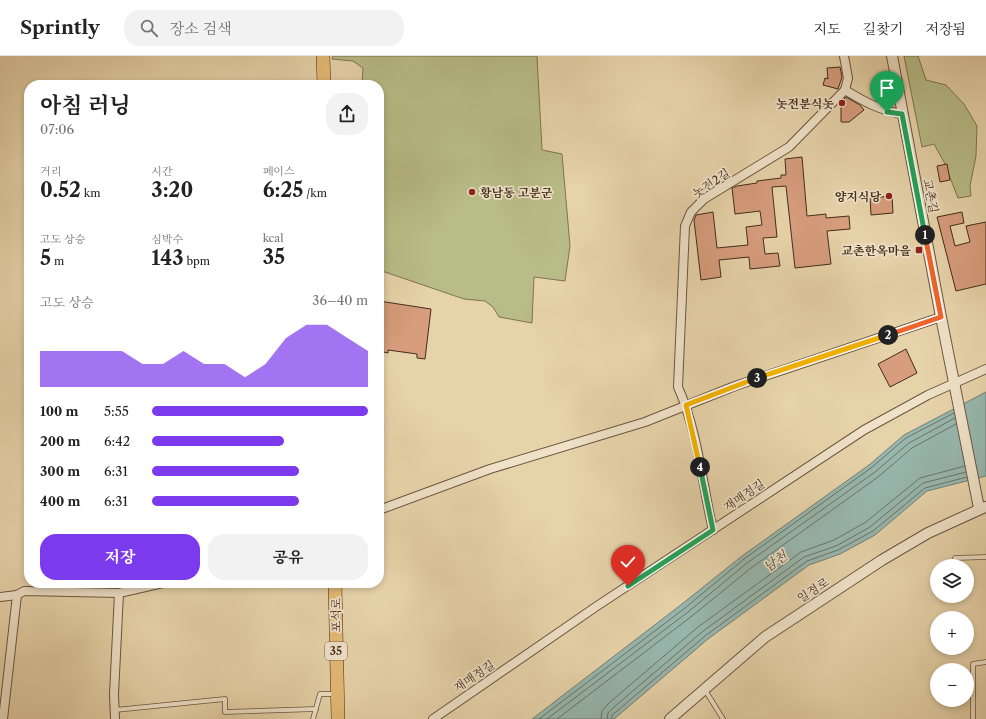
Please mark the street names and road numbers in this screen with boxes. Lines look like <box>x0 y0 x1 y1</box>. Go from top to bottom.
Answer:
street label: 놋전2길 <box>690 165 732 201</box>
street label: 교촌길 <box>920 177 942 215</box>
street label: 재매정길 <box>721 476 767 514</box>
street label: 일정로 <box>794 574 832 606</box>
street label: 포석로 <box>328 597 344 633</box>
road number: 35 <box>325 642 347 660</box>
street label: 재매정길 <box>451 657 497 695</box>

